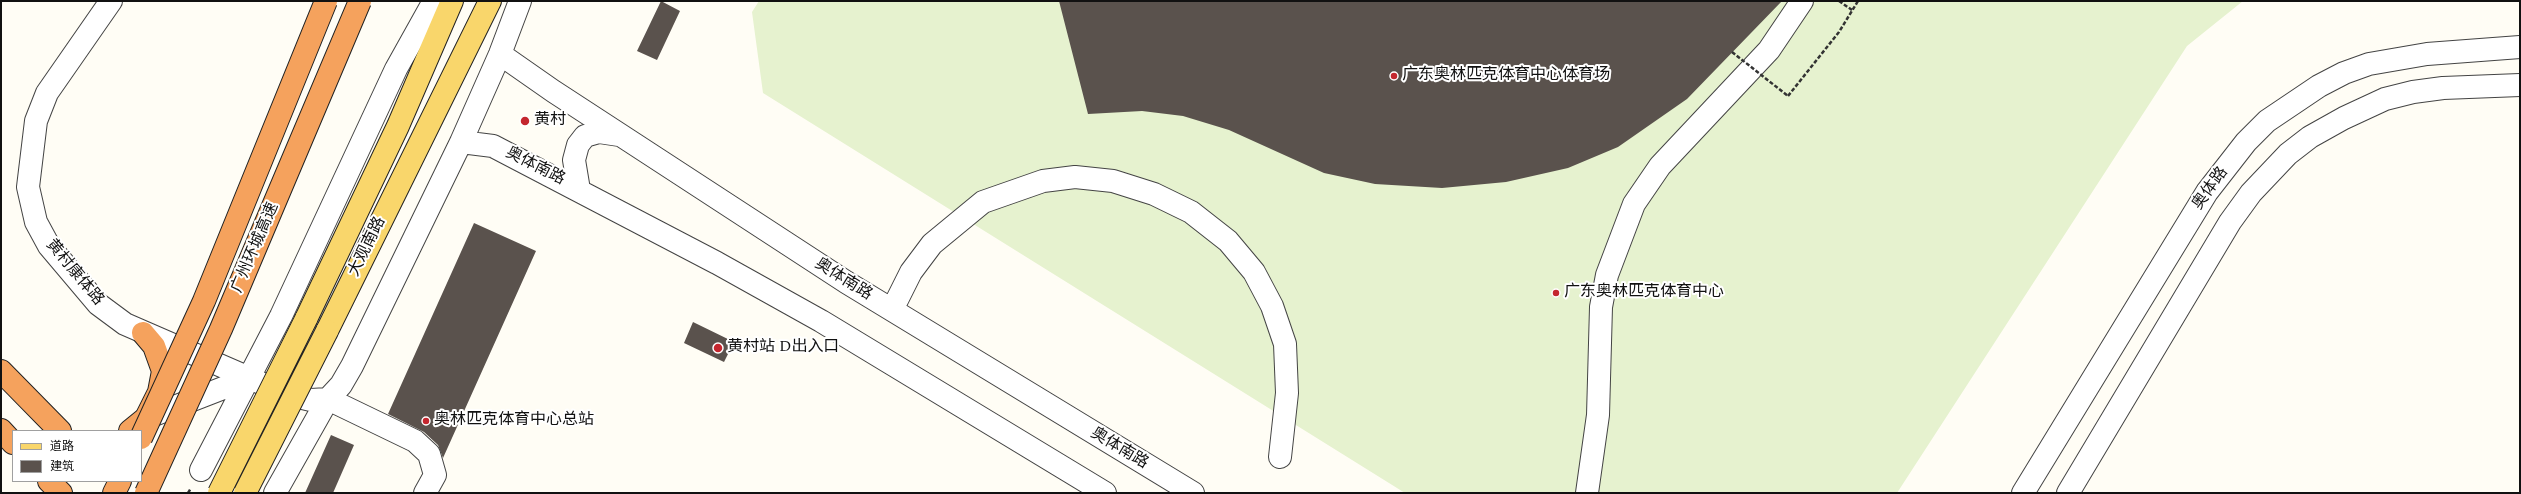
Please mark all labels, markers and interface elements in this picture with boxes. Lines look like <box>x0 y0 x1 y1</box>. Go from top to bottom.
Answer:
place label: 广东奥林匹克体育中心体育场 <box>1402 66 1610 86</box>
marker: 广东奥林匹克体育中心体育场 <box>1389 71 1399 81</box>
place label: 黄村 <box>534 111 566 131</box>
marker: 黄村 <box>519 115 531 127</box>
street label: 奥体南路 <box>502 144 568 190</box>
street label: 奥体路 <box>2189 164 2233 214</box>
street label: 广州环城高速 <box>228 200 284 296</box>
street label: 大观南路 <box>345 214 391 280</box>
street label: 黄村康体路 <box>41 236 107 310</box>
street label: 奥体南路 <box>811 255 875 305</box>
place label: 广东奥林匹克体育中心 <box>1564 283 1724 303</box>
marker: 广东奥林匹克体育中心 <box>1551 288 1561 298</box>
place label: 黄村站 D出入口 <box>727 338 839 358</box>
marker: 黄村站 D出入口 <box>712 342 724 354</box>
place label: 奥林匹克体育中心总站 <box>434 411 594 431</box>
marker: 奥林匹克体育中心总站 <box>421 416 431 426</box>
street label: 奥体南路 <box>1087 424 1151 474</box>
legend <box>12 430 142 482</box>
text: 道路 <box>50 437 74 456</box>
text: 建筑 <box>50 457 74 476</box>

